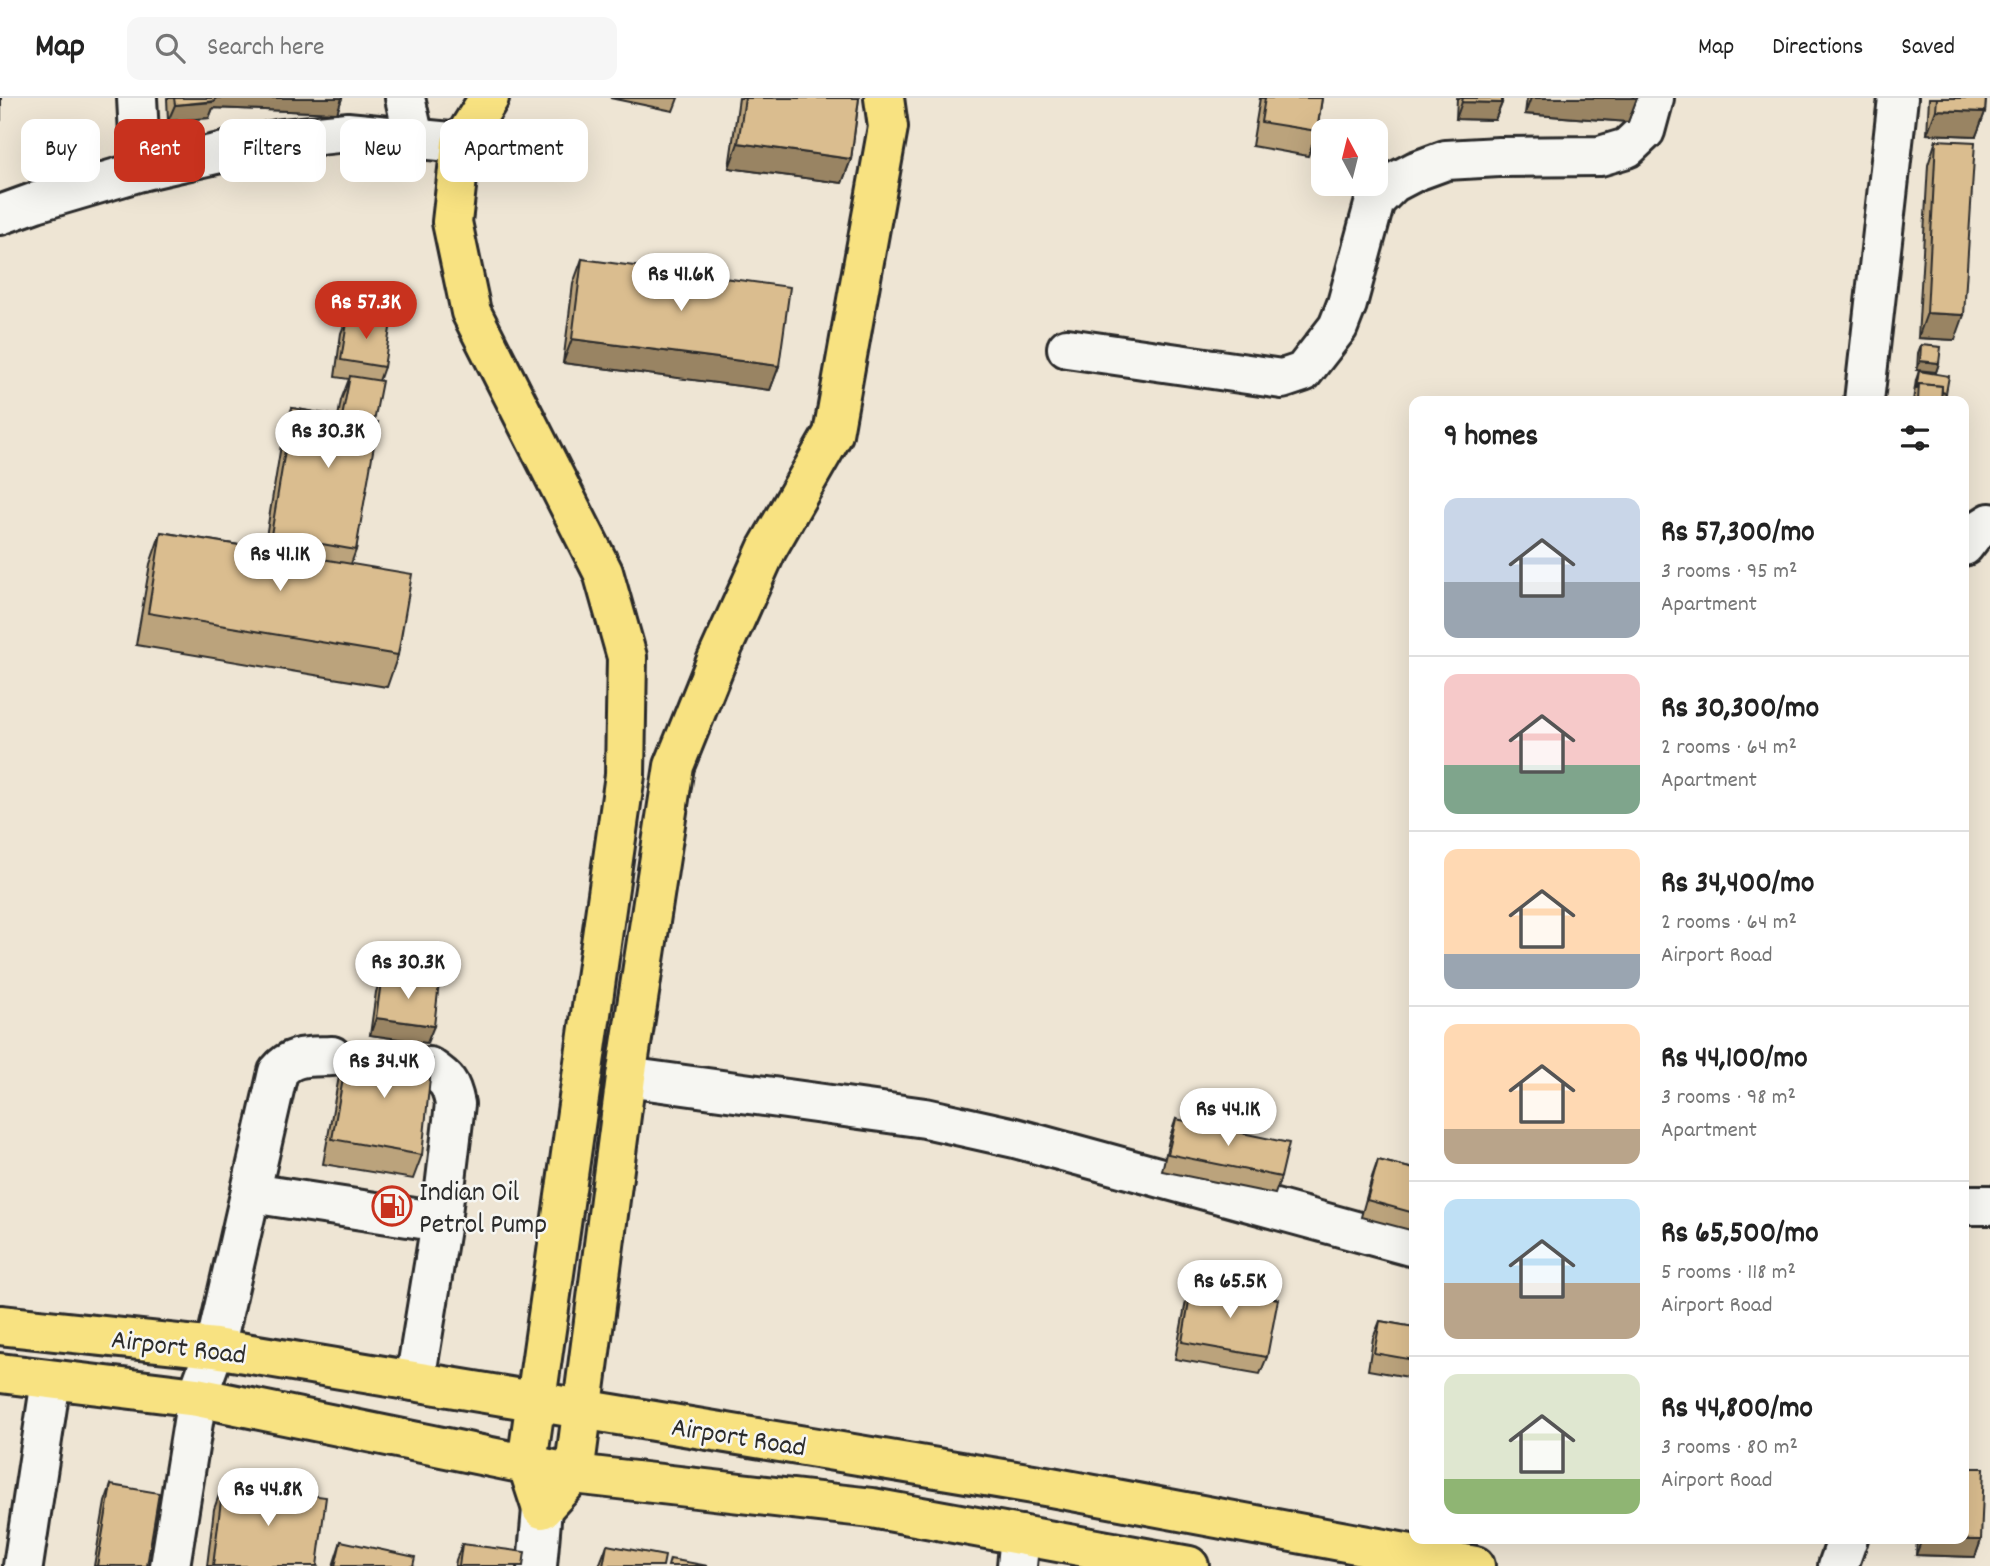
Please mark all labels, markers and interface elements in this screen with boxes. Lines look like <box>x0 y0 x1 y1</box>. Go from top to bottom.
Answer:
search box <box>127 17 617 80</box>
text: Map <box>35 25 85 72</box>
icon: search <box>151 29 189 67</box>
text: Search here <box>207 30 325 67</box>
text: Map <box>1698 31 1734 65</box>
text: Directions <box>1772 31 1863 65</box>
text: Saved <box>1901 31 1955 65</box>
chip: Buy <box>21 119 100 182</box>
chip: Rent <box>114 119 205 182</box>
chip: Filters <box>219 119 326 182</box>
chip: New <box>340 119 426 182</box>
chip: Apartment <box>440 119 588 182</box>
north arrow <box>1311 119 1388 196</box>
map controls <box>1311 119 1388 196</box>
pin: Rs 41.6K <box>609 254 753 313</box>
text: Rs 41.6K <box>648 259 714 292</box>
pin: Rs 57.3K <box>294 282 438 341</box>
text: Rs 57.3K <box>331 287 401 320</box>
pin: Rs 30.3K <box>256 410 400 470</box>
text: Rs 30.3K <box>291 416 365 449</box>
text: 9 homes <box>1444 417 1538 460</box>
icon: filters <box>1896 419 1934 457</box>
text: Rs 57,300/mo <box>1661 513 1815 556</box>
icon: home <box>1500 526 1584 610</box>
pin: Rs 41.1K <box>208 533 352 593</box>
text: Rs 41.1K <box>250 539 310 572</box>
text: 3 rooms · 95 m² <box>1661 556 1797 589</box>
text: Apartment <box>1661 589 1757 622</box>
text: Rs 30,300/mo <box>1661 689 1819 732</box>
icon: home <box>1500 702 1584 786</box>
text: 2 rooms · 64 m² <box>1661 732 1797 765</box>
text: Apartment <box>1661 765 1757 798</box>
text: Rs 34,400/mo <box>1661 864 1814 907</box>
icon: home <box>1500 877 1584 961</box>
text: 2 rooms · 64 m² <box>1661 907 1797 940</box>
text: Airport Road <box>1661 940 1772 973</box>
pin: Rs 30.3K <box>336 942 480 1001</box>
text: Rs 30.3K <box>371 947 445 980</box>
text: Rs 44,100/mo <box>1661 1039 1808 1082</box>
pin: Rs 34.4K <box>312 1040 456 1100</box>
text: Rs 34.4K <box>349 1046 419 1079</box>
icon: home <box>1500 1052 1584 1136</box>
text: 3 rooms · 98 m² <box>1661 1082 1796 1115</box>
pin: Rs 44.1K <box>1156 1088 1300 1148</box>
text: Rs 44.1K <box>1196 1094 1260 1127</box>
text: Apartment <box>1661 1115 1757 1148</box>
place label: Indian Oil Petrol Pump <box>419 1175 547 1247</box>
fuel station icon: Indian Oil Petrol Pump <box>371 1185 413 1227</box>
text: Rs 65,500/mo <box>1661 1214 1819 1257</box>
icon: home <box>1500 1227 1584 1311</box>
text: 5 rooms · 118 m² <box>1661 1257 1796 1290</box>
pin: Rs 65.5K <box>1158 1260 1302 1320</box>
text: Rs 65.5K <box>1193 1266 1267 1299</box>
text: Airport Road <box>1661 1290 1772 1323</box>
street label: Airport Road <box>109 1322 248 1378</box>
text: Rs 44,800/mo <box>1661 1389 1813 1432</box>
icon: home <box>1500 1402 1584 1486</box>
street label: Airport Road <box>668 1410 808 1470</box>
text: 3 rooms · 80 m² <box>1661 1432 1798 1465</box>
text: Airport Road <box>1661 1465 1772 1498</box>
pin: Rs 44.8K <box>196 1468 340 1528</box>
text: Rs 44.8K <box>234 1474 302 1507</box>

